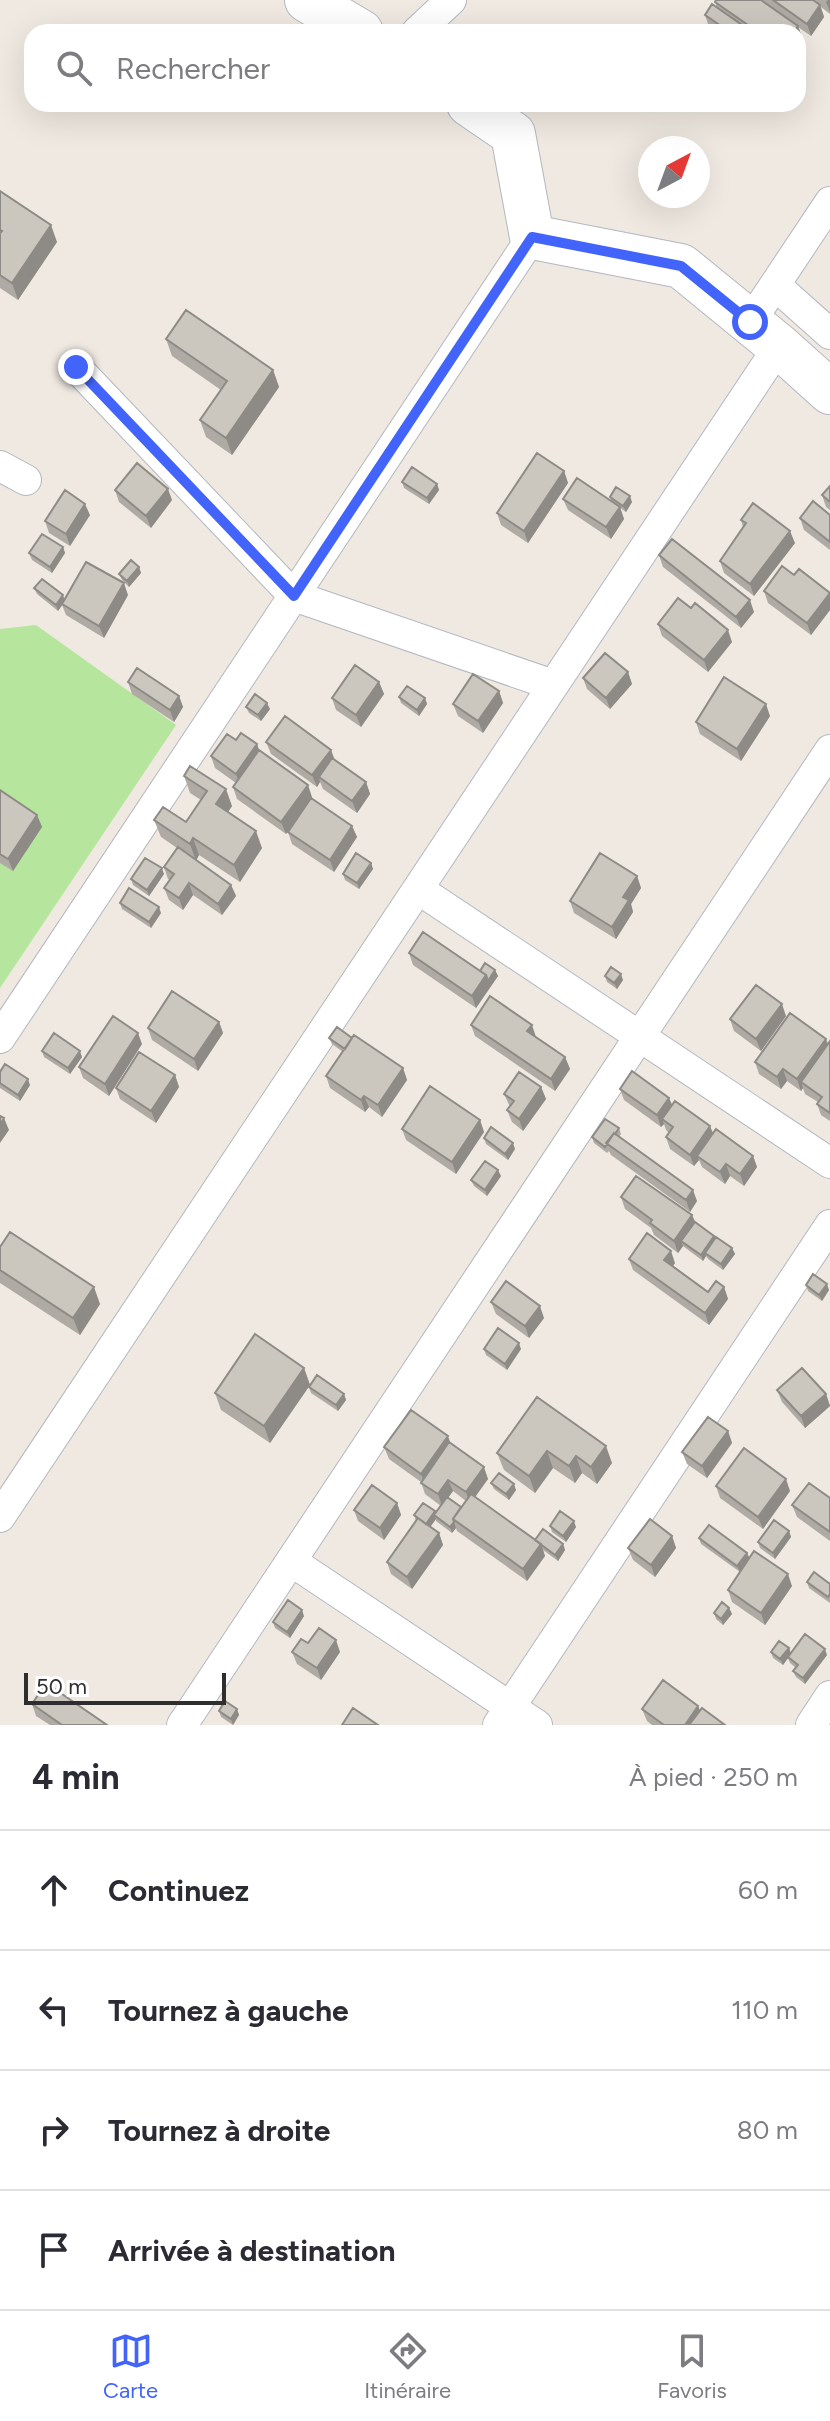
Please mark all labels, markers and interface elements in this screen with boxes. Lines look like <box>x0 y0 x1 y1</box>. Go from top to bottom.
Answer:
search box <box>24 24 806 112</box>
icon: search <box>52 46 96 90</box>
text: Rechercher <box>116 50 270 87</box>
north arrow <box>638 136 710 208</box>
route start <box>732 304 768 340</box>
route end <box>58 349 94 385</box>
scale bar <box>24 1669 226 1705</box>
text: 50 m <box>36 1673 87 1700</box>
text: 4 min <box>32 1757 119 1798</box>
text: À pied · 250 m <box>629 1761 798 1793</box>
icon: ahead <box>32 1868 76 1912</box>
text: Continuez <box>108 1872 249 1909</box>
text: 60 m <box>738 1874 798 1906</box>
icon: left <box>32 1988 76 2032</box>
text: Tournez à gauche <box>108 1992 349 2029</box>
text: 110 m <box>731 1994 798 2026</box>
icon: right <box>32 2108 76 2152</box>
text: Tournez à droite <box>108 2112 330 2149</box>
text: 80 m <box>737 2114 798 2146</box>
icon: arrive <box>32 2228 76 2272</box>
text: Arrivée à destination <box>108 2232 395 2269</box>
tab: Carte <box>103 2329 158 2404</box>
tab: Itinéraire <box>364 2329 451 2404</box>
tab: Favoris <box>657 2329 727 2404</box>

